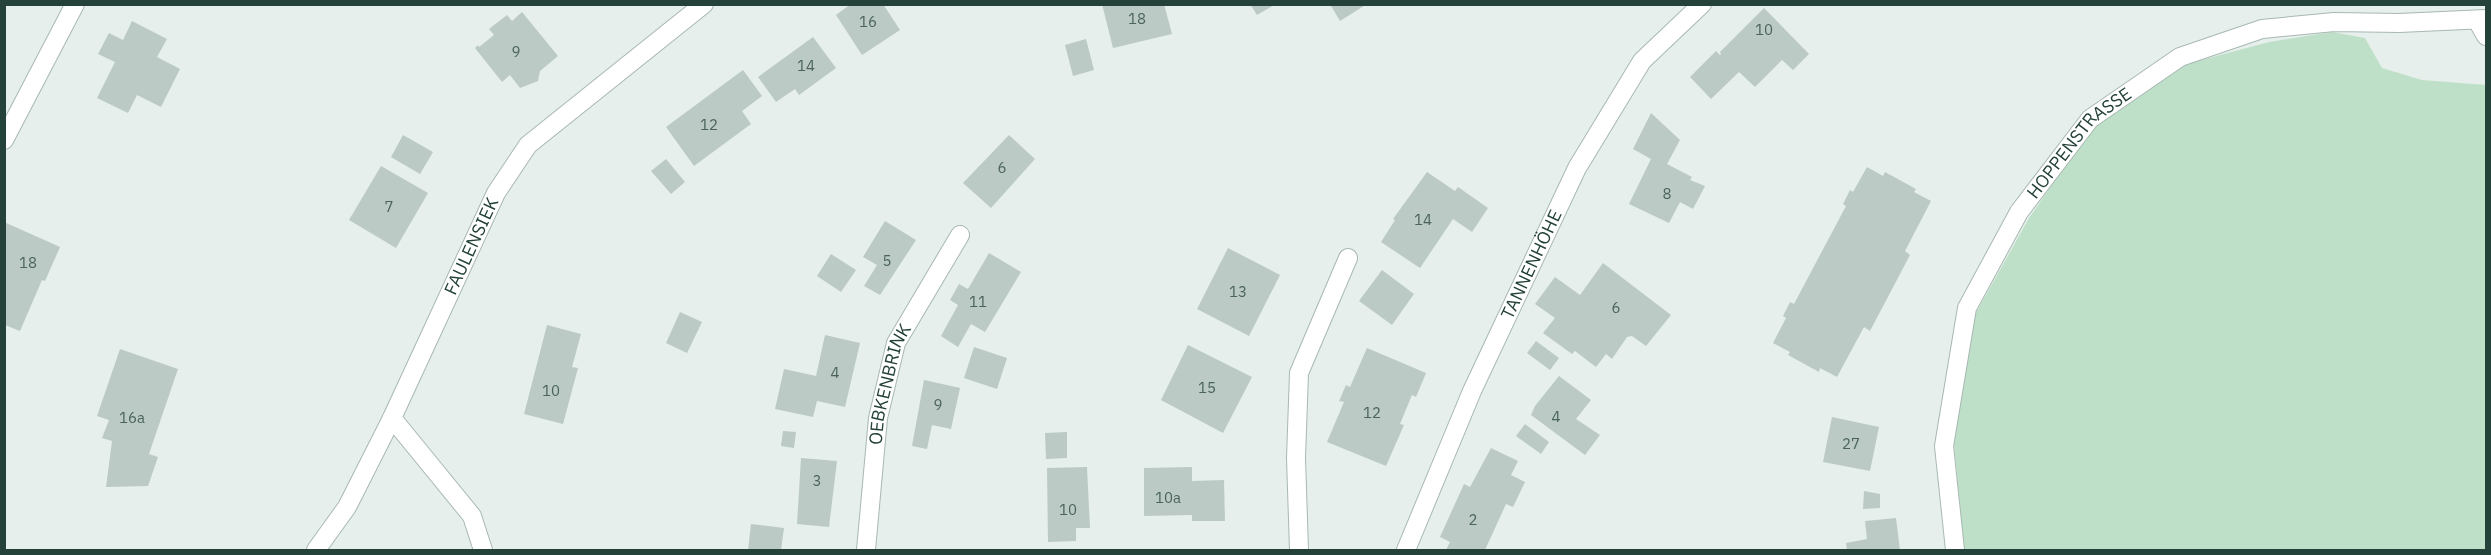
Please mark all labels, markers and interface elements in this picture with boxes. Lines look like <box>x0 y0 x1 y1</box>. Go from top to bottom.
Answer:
house number: 18 <box>1128 9 1146 28</box>
house number: 16 <box>859 12 877 31</box>
house number: 10 <box>1755 20 1773 39</box>
house number: 9 <box>511 42 521 61</box>
house number: 14 <box>797 56 815 75</box>
street label: HOPPENSTRASSE <box>2021 82 2136 203</box>
house number: 12 <box>700 115 718 134</box>
house number: 6 <box>997 158 1007 177</box>
house number: 8 <box>1662 184 1672 203</box>
street label: FAULENSIEK <box>439 193 504 298</box>
house number: 7 <box>384 197 394 216</box>
street label: TANNENHÖHE <box>1496 206 1567 323</box>
house number: 14 <box>1414 210 1432 229</box>
house number: 5 <box>882 251 892 270</box>
house number: 18 <box>19 253 37 272</box>
house number: 13 <box>1229 282 1247 301</box>
house number: 11 <box>969 292 987 311</box>
house number: 6 <box>1611 298 1621 317</box>
street label: OEBKENBRINK <box>864 319 916 446</box>
house number: 4 <box>830 363 840 382</box>
house number: 15 <box>1198 378 1216 397</box>
house number: 10 <box>542 381 560 400</box>
house number: 9 <box>933 395 943 414</box>
house number: 12 <box>1363 403 1381 422</box>
house number: 4 <box>1551 407 1561 426</box>
house number: 16a <box>119 408 145 427</box>
house number: 27 <box>1842 434 1860 453</box>
house number: 3 <box>812 471 822 490</box>
house number: 10a <box>1155 488 1181 507</box>
house number: 10 <box>1059 500 1077 519</box>
house number: 2 <box>1468 510 1478 529</box>

